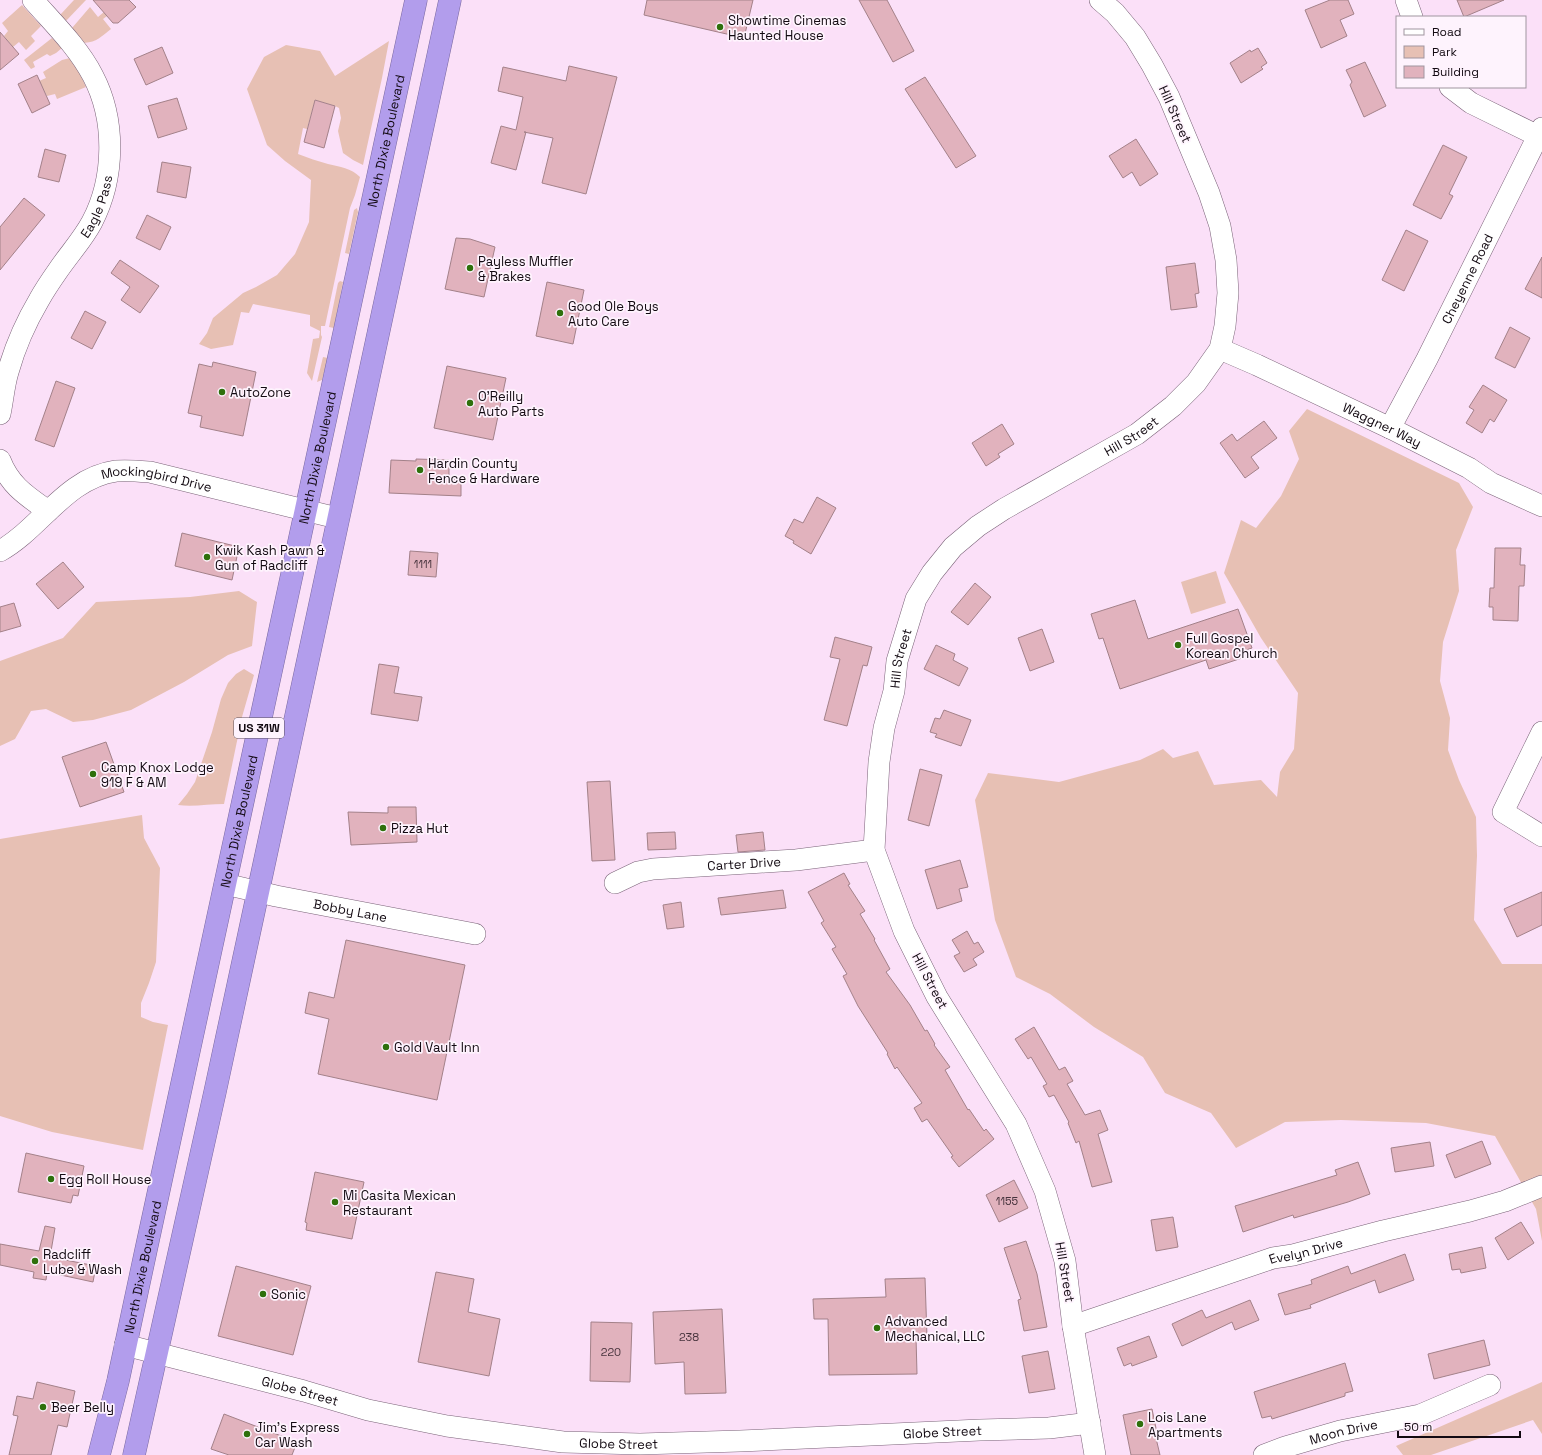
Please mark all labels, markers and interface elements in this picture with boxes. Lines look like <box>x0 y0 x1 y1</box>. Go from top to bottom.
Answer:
place label: Showtime Cinemas Haunted House <box>728 12 846 44</box>
legend <box>1396 16 1526 88</box>
marker: Showtime Cinemas Haunted House <box>715 22 725 32</box>
text: Road <box>1432 24 1461 40</box>
text: Park <box>1432 44 1457 60</box>
text: Building <box>1432 64 1479 80</box>
street label: North Dixie Boulevard <box>363 73 408 209</box>
street label: Hill Street <box>1155 83 1195 145</box>
street label: Eagle Pass <box>76 174 116 241</box>
street label: Cheyenne Road <box>1437 231 1497 327</box>
place label: Payless Muffler & Brakes <box>478 253 574 285</box>
marker: Payless Muffler & Brakes <box>465 263 475 273</box>
place label: Good Ole Boys Auto Care <box>568 298 659 330</box>
marker: Good Ole Boys Auto Care <box>555 308 565 318</box>
place label: AutoZone <box>230 384 291 401</box>
marker: AutoZone <box>217 387 227 397</box>
place label: O'Reilly Auto Parts <box>478 388 544 420</box>
street label: North Dixie Boulevard <box>295 390 340 526</box>
marker: O'Reilly Auto Parts <box>465 398 475 408</box>
street label: Waggner Way <box>1340 398 1424 451</box>
street label: Hill Street <box>1101 412 1162 459</box>
place label: Hardin County Fence & Hardware <box>428 455 540 487</box>
street label: Mockingbird Drive <box>99 462 214 495</box>
marker: Hardin County Fence & Hardware <box>415 465 425 475</box>
place label: Kwik Kash Pawn & Gun of Radcliff <box>215 542 325 574</box>
marker: Kwik Kash Pawn & Gun of Radcliff <box>202 552 212 562</box>
house number: 1111 <box>414 557 432 571</box>
street label: Hill Street <box>886 626 915 689</box>
place label: Full Gospel Korean Church <box>1186 630 1277 662</box>
marker: Full Gospel Korean Church <box>1173 640 1183 650</box>
road number: US 31W <box>234 718 284 738</box>
street label: North Dixie Boulevard <box>216 753 261 889</box>
place label: Camp Knox Lodge 919 F & AM <box>101 759 214 791</box>
marker: Camp Knox Lodge 919 F & AM <box>88 769 98 779</box>
place label: Pizza Hut <box>391 820 449 837</box>
marker: Pizza Hut <box>378 823 388 833</box>
street label: Carter Drive <box>707 852 781 874</box>
street label: Bobby Lane <box>312 895 389 926</box>
street label: Hill Street <box>908 950 952 1012</box>
place label: Gold Vault Inn <box>394 1039 480 1056</box>
marker: Gold Vault Inn <box>381 1042 391 1052</box>
place label: Egg Roll House <box>59 1171 151 1188</box>
marker: Egg Roll House <box>46 1174 56 1184</box>
place label: Mi Casita Mexican Restaurant <box>343 1187 456 1219</box>
house number: 1155 <box>996 1194 1019 1208</box>
marker: Mi Casita Mexican Restaurant <box>330 1197 340 1207</box>
street label: North Dixie Boulevard <box>120 1199 165 1335</box>
street label: Evelyn Drive <box>1267 1234 1345 1267</box>
street label: Hill Street <box>1051 1240 1079 1304</box>
place label: Radcliff Lube & Wash <box>43 1246 122 1278</box>
marker: Radcliff Lube & Wash <box>30 1256 40 1266</box>
place label: Sonic <box>271 1286 306 1303</box>
marker: Sonic <box>258 1289 268 1299</box>
place label: Advanced Mechanical, LLC <box>885 1313 985 1345</box>
marker: Advanced Mechanical, LLC <box>872 1323 882 1333</box>
house number: 238 <box>679 1330 699 1344</box>
house number: 220 <box>601 1345 621 1359</box>
street label: Globe Street <box>260 1372 341 1409</box>
place label: Beer Belly <box>51 1399 114 1416</box>
marker: Beer Belly <box>38 1402 48 1412</box>
place label: Lois Lane Apartments <box>1148 1409 1223 1441</box>
scale bar <box>1398 1413 1520 1439</box>
street label: Moon Drive <box>1307 1415 1379 1448</box>
place label: Jim's Express Car Wash <box>255 1419 340 1451</box>
marker: Lois Lane Apartments <box>1135 1419 1145 1429</box>
text: 50 m <box>1404 1419 1432 1435</box>
street label: Globe Street <box>903 1421 982 1442</box>
marker: Jim's Express Car Wash <box>242 1429 252 1439</box>
street label: Globe Street <box>579 1434 658 1453</box>

